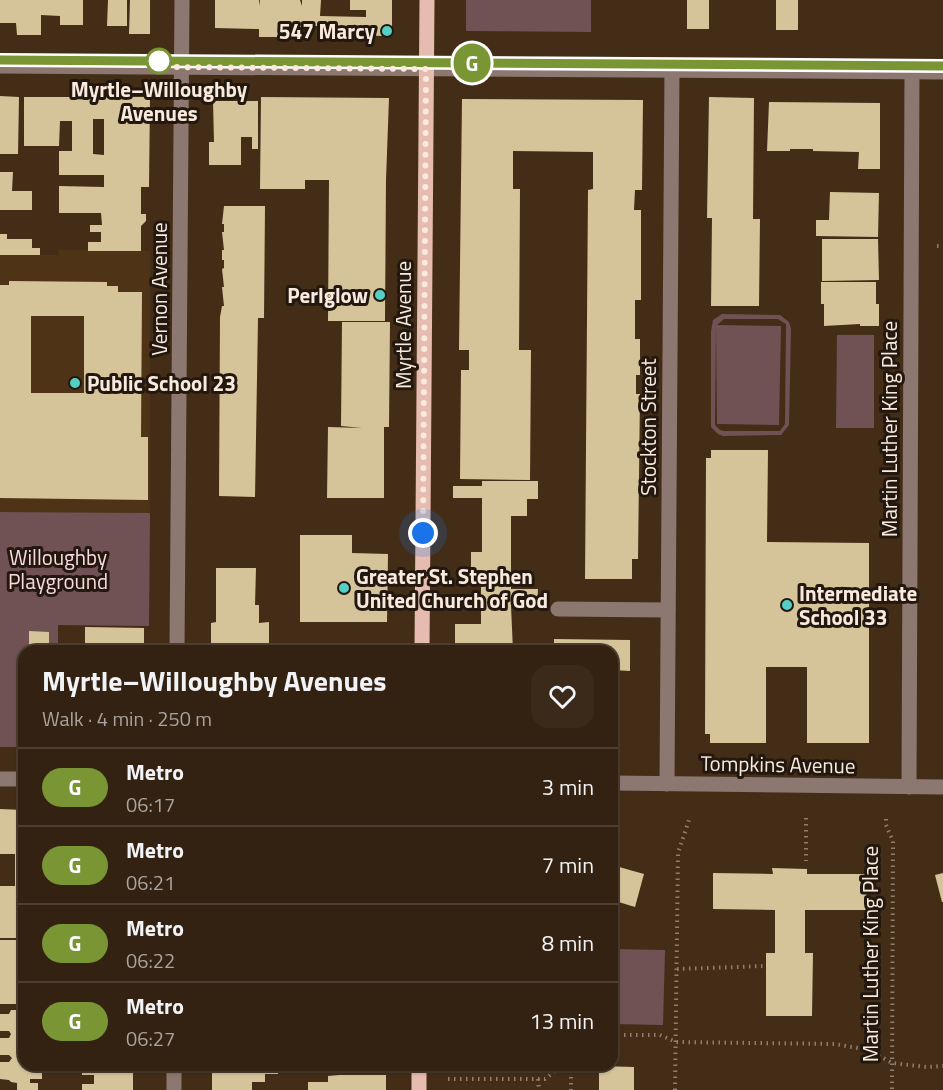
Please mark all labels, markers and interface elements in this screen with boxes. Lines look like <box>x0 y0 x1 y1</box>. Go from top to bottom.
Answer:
place label: 547 Marcy <box>279 15 375 47</box>
marker: 547 Marcy <box>380 24 394 38</box>
line badge: G <box>452 44 492 82</box>
text: G <box>466 47 478 79</box>
marker: Myrtle–Willoughby Avenues <box>146 48 172 74</box>
place label: Myrtle–Willoughby Avenues <box>71 73 248 129</box>
street label: Vernon Avenue <box>143 222 175 356</box>
street label: Myrtle Avenue <box>387 261 419 389</box>
place label: Perlglow <box>287 279 368 311</box>
marker: Perlglow <box>373 288 387 302</box>
street label: Martin Luther King Place <box>873 321 905 537</box>
street label: Stockton Street <box>632 358 664 496</box>
place label: Public School 23 <box>87 367 236 399</box>
marker: Public School 23 <box>68 376 82 390</box>
your location <box>408 518 438 548</box>
park label: Willoughby Playground <box>8 541 108 597</box>
place label: Greater St. Stephen United Church of God <box>356 560 548 616</box>
place label: Intermediate School 33 <box>799 577 917 633</box>
marker: Greater St. Stephen United Church of God <box>337 581 351 595</box>
marker: Intermediate School 33 <box>780 598 794 612</box>
text: Myrtle–Willoughby Avenues <box>42 659 387 702</box>
button: heart <box>531 665 594 728</box>
text: Walk · 4 min · 250 m <box>42 703 212 734</box>
street label: Tompkins Avenue <box>700 747 856 781</box>
text: Metro <box>126 755 184 789</box>
text: 3 min <box>542 770 594 804</box>
text: G <box>69 771 81 803</box>
text: 06:17 <box>126 789 175 820</box>
text: Metro <box>126 833 184 867</box>
street label: Martin Luther King Place <box>854 846 886 1062</box>
text: 7 min <box>542 848 594 882</box>
text: G <box>69 849 81 881</box>
text: 06:21 <box>126 867 175 898</box>
text: Metro <box>126 911 184 945</box>
text: 8 min <box>542 926 594 960</box>
text: G <box>69 927 81 959</box>
text: 06:22 <box>126 945 175 976</box>
text: Metro <box>126 989 184 1023</box>
text: 13 min <box>529 1004 594 1038</box>
text: G <box>69 1005 81 1037</box>
text: 06:27 <box>126 1023 175 1054</box>

